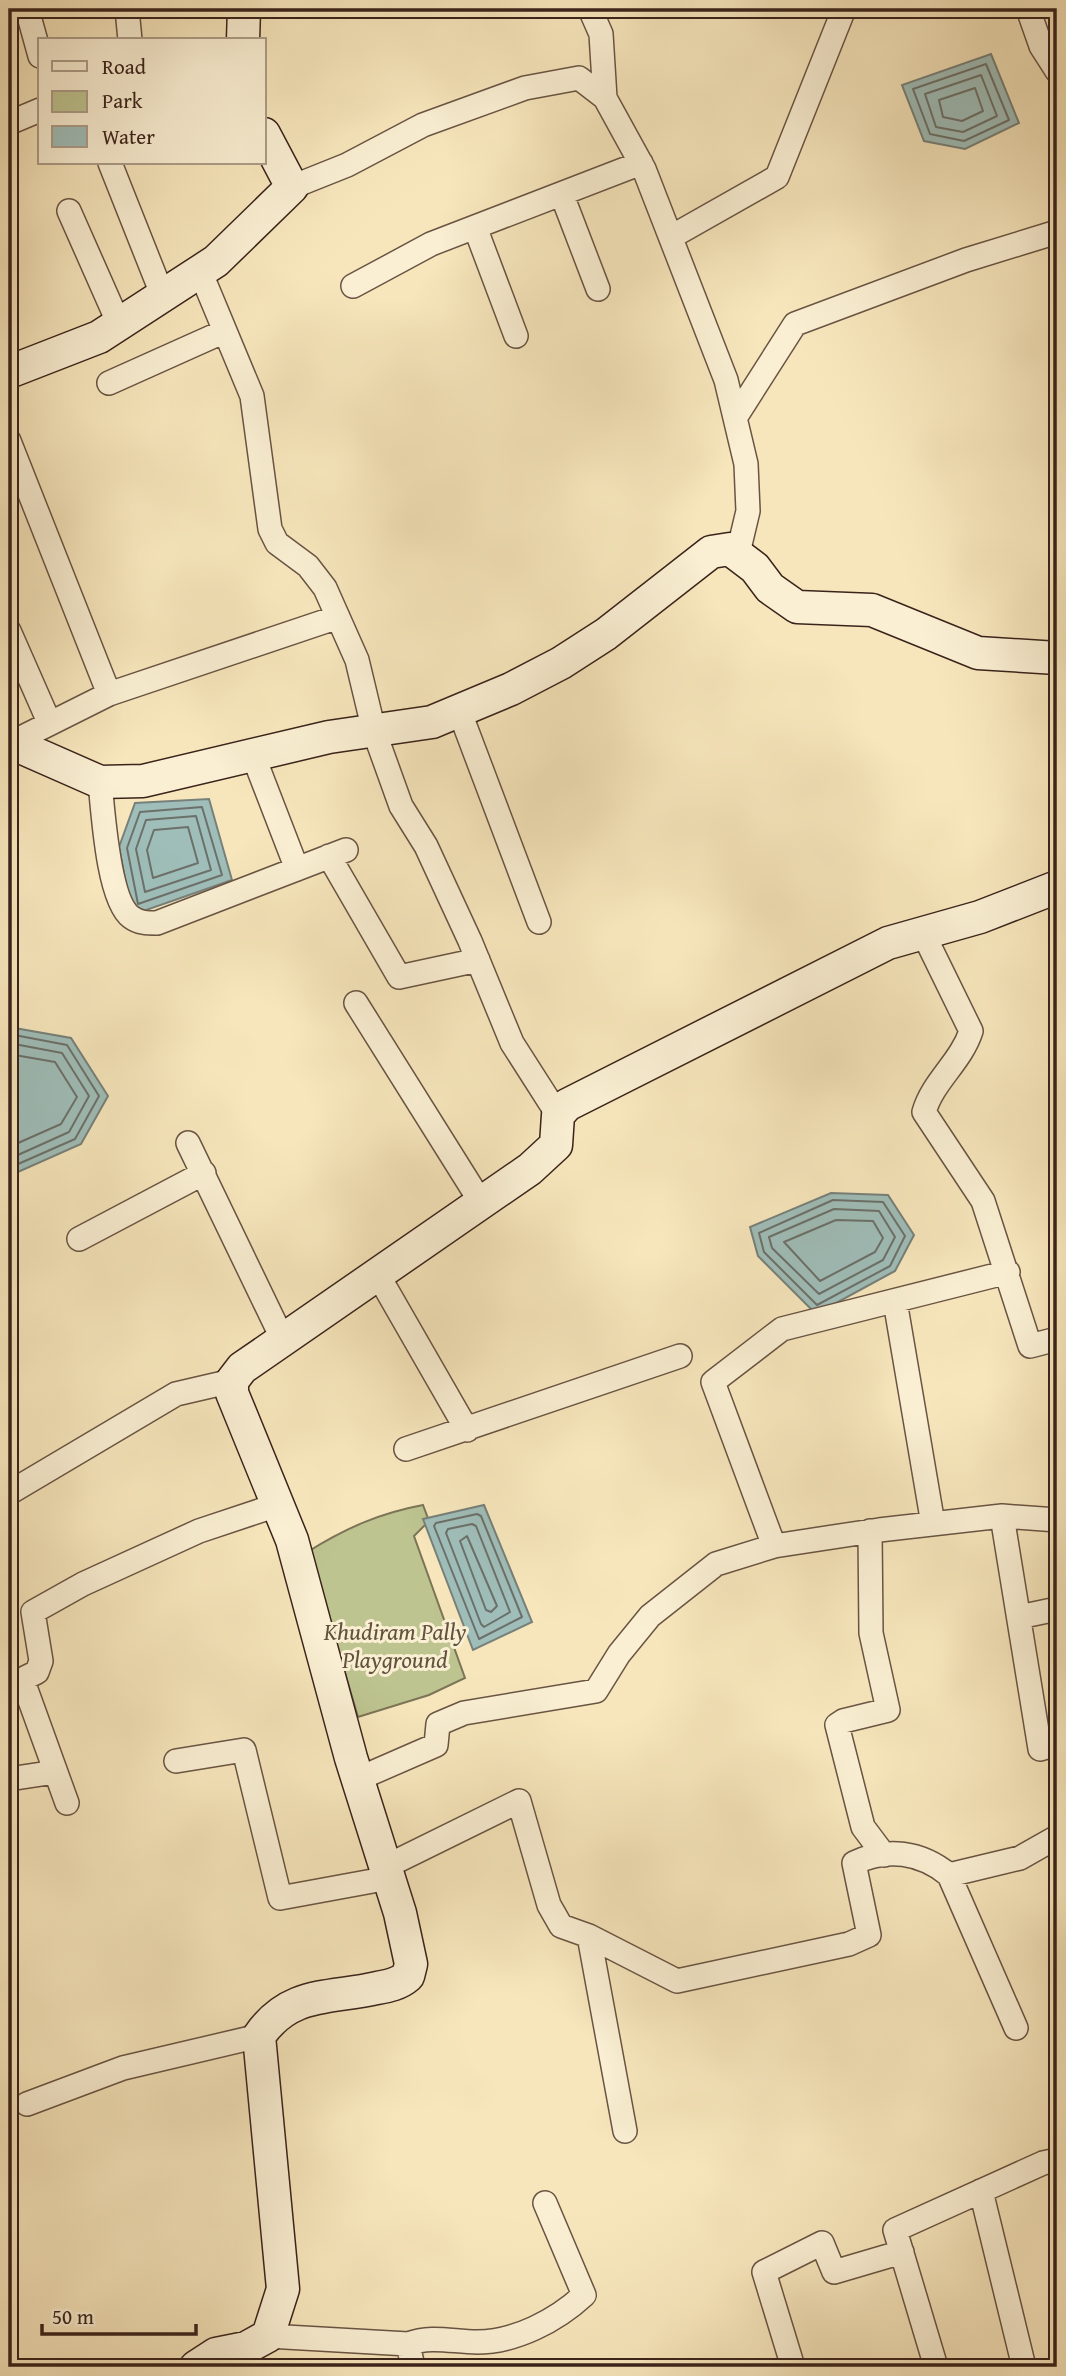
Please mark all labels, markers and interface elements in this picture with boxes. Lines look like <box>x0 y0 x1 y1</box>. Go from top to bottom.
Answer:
legend <box>38 38 266 164</box>
text: Road <box>102 51 147 82</box>
text: Park <box>102 85 143 116</box>
text: Water <box>102 121 155 152</box>
park label: Khudiram Pally Playground <box>323 1614 466 1677</box>
scale bar <box>42 2292 196 2336</box>
text: 50 m <box>52 2301 94 2332</box>

